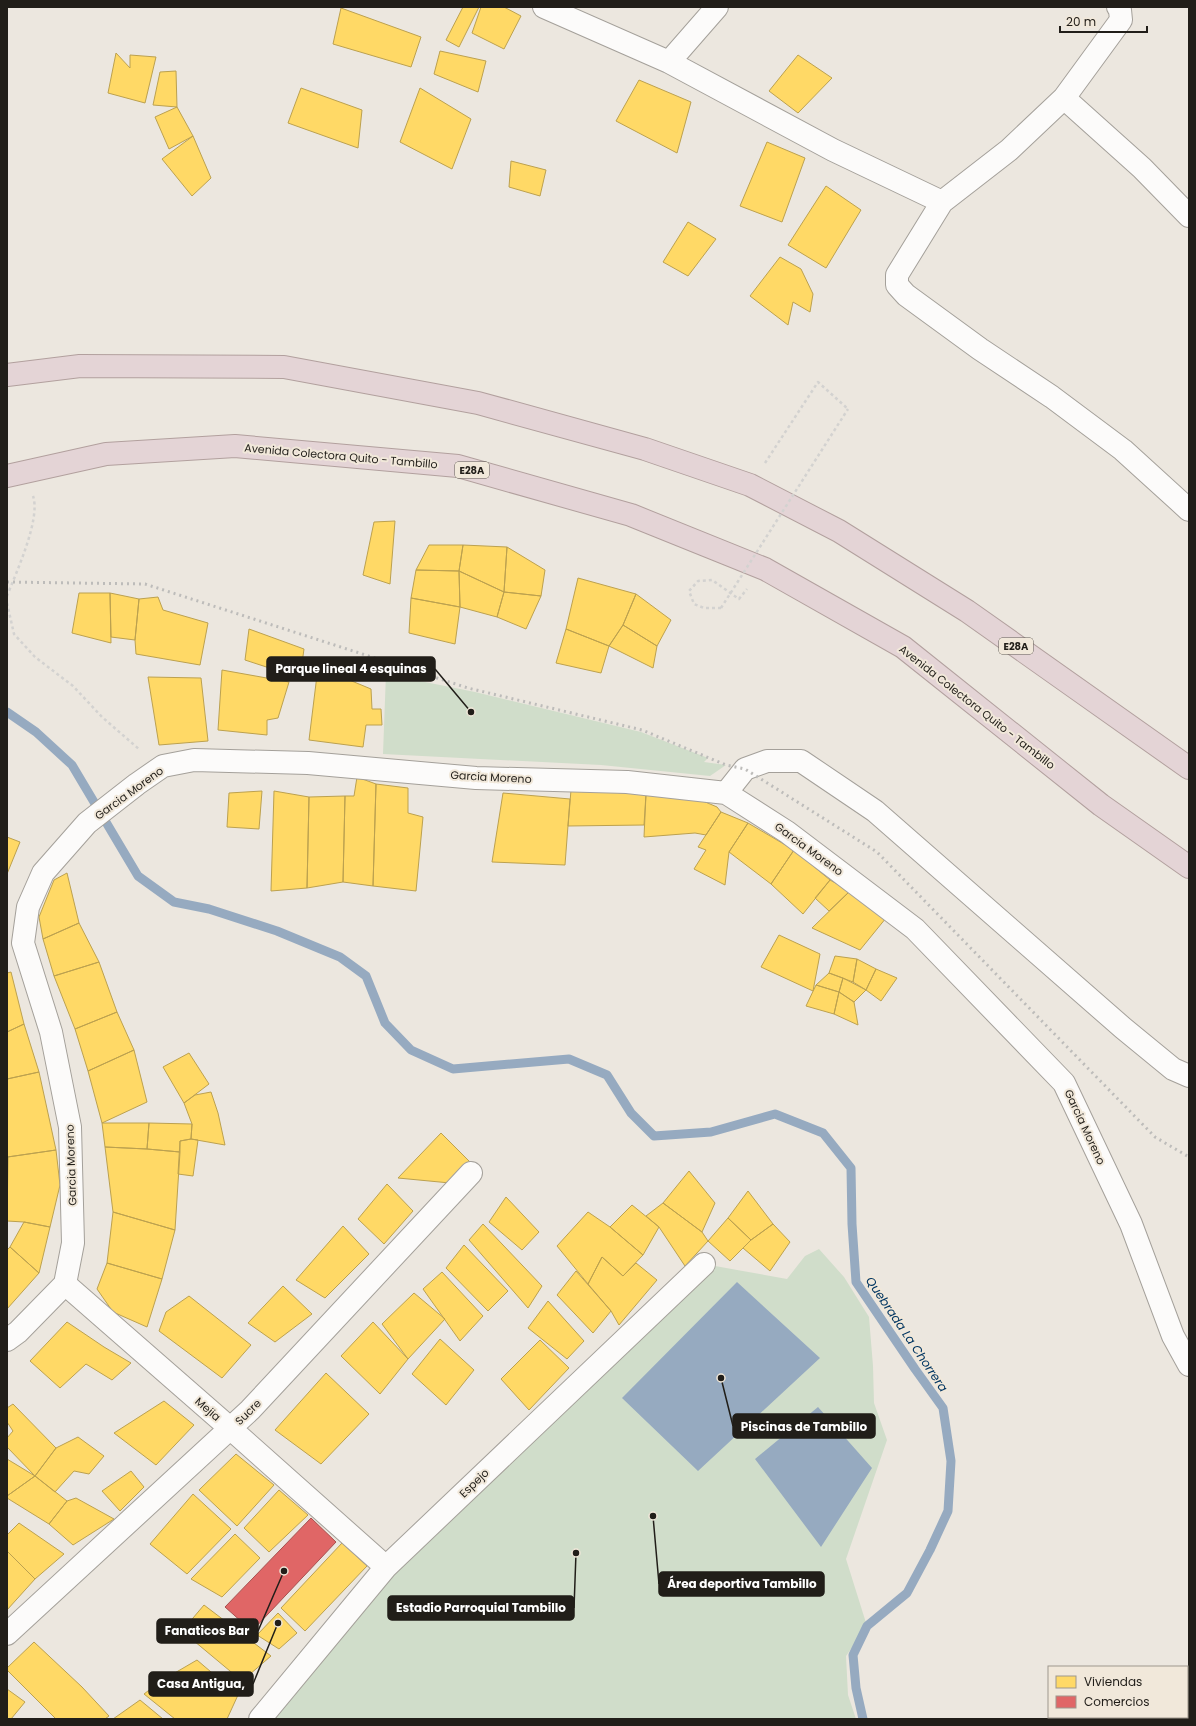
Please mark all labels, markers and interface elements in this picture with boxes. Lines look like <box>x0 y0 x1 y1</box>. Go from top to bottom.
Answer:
scale bar <box>1060 8 1147 34</box>
text: 20 m <box>1066 13 1096 30</box>
street label: Avenida Colectora Quito - Tambillo <box>244 440 438 472</box>
road number: E28A <box>455 462 489 478</box>
road number: E28A <box>999 638 1033 654</box>
street label: Avenida Colectora Quito - Tambillo <box>896 641 1058 773</box>
callout: Parque lineal 4 esquinas <box>267 657 435 681</box>
text: Parque lineal 4 esquinas <box>275 660 427 677</box>
street label: Garcia Moreno <box>91 763 167 823</box>
street label: Garcia Moreno <box>450 767 532 787</box>
street label: Garcia Moreno <box>771 819 847 879</box>
street label: Garcia Moreno <box>1061 1087 1109 1167</box>
street label: Garcia Moreno <box>62 1124 80 1206</box>
water label: Quebrada La Chorrera <box>862 1273 952 1395</box>
street label: Mejia <box>192 1393 224 1425</box>
street label: Sucre <box>231 1395 265 1429</box>
callout: Piscinas de Tambillo <box>733 1414 875 1438</box>
text: Piscinas de Tambillo <box>741 1418 868 1435</box>
street label: Espejo <box>456 1465 492 1501</box>
callout: Área deportiva Tambillo <box>659 1572 824 1596</box>
text: Área deportiva Tambillo <box>667 1575 817 1592</box>
callout: Estadio Parroquial Tambillo <box>388 1596 574 1620</box>
text: Estadio Parroquial Tambillo <box>396 1599 566 1616</box>
callout: Fanaticos Bar <box>157 1619 258 1643</box>
text: Fanaticos Bar <box>165 1622 249 1639</box>
legend <box>1048 1666 1188 1718</box>
callout: Casa Antigua, <box>149 1672 253 1696</box>
text: Viviendas <box>1084 1673 1142 1690</box>
text: Casa Antigua, <box>157 1675 245 1692</box>
text: Comercios <box>1084 1693 1149 1710</box>

